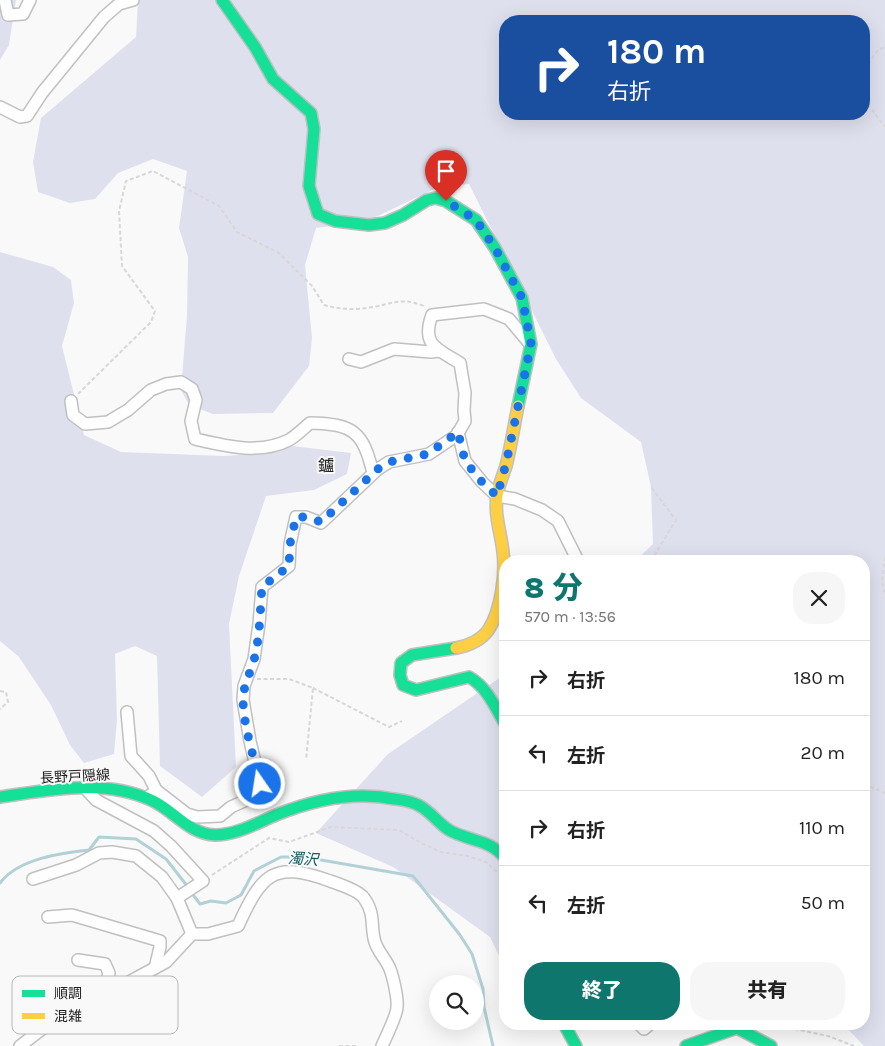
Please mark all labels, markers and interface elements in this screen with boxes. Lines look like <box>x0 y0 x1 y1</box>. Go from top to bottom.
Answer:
text: 180 m <box>607 31 706 72</box>
icon: right <box>524 35 589 100</box>
text: 右折 <box>607 79 651 105</box>
pin <box>425 150 467 201</box>
icon: arrive <box>432 157 460 185</box>
district label: 鑪 <box>318 456 334 475</box>
text: 8 分 <box>524 570 583 606</box>
button: close <box>793 572 845 624</box>
text: 570 m · 13:56 <box>524 607 616 626</box>
icon: right <box>524 664 552 692</box>
text: 180 m <box>793 667 845 689</box>
text: 右折 <box>567 670 605 692</box>
icon: left <box>524 739 552 767</box>
text: 20 m <box>800 742 845 764</box>
text: 左折 <box>567 745 605 767</box>
position arrow <box>233 757 285 809</box>
street label: 長野戸隠線 <box>40 766 110 787</box>
icon: right <box>524 814 552 842</box>
text: 110 m <box>799 817 845 839</box>
text: 右折 <box>567 820 605 842</box>
water label: 濁沢 <box>287 849 321 869</box>
icon: left <box>524 889 552 917</box>
text: 50 m <box>801 892 845 914</box>
text: 左折 <box>567 895 605 917</box>
button: 終了 <box>524 962 680 1020</box>
button: 共有 <box>690 962 845 1020</box>
map controls <box>429 975 484 1030</box>
button: search <box>429 975 484 1030</box>
legend <box>12 976 178 1034</box>
text: 順調 <box>54 985 82 1002</box>
text: 混雑 <box>54 1008 82 1025</box>

